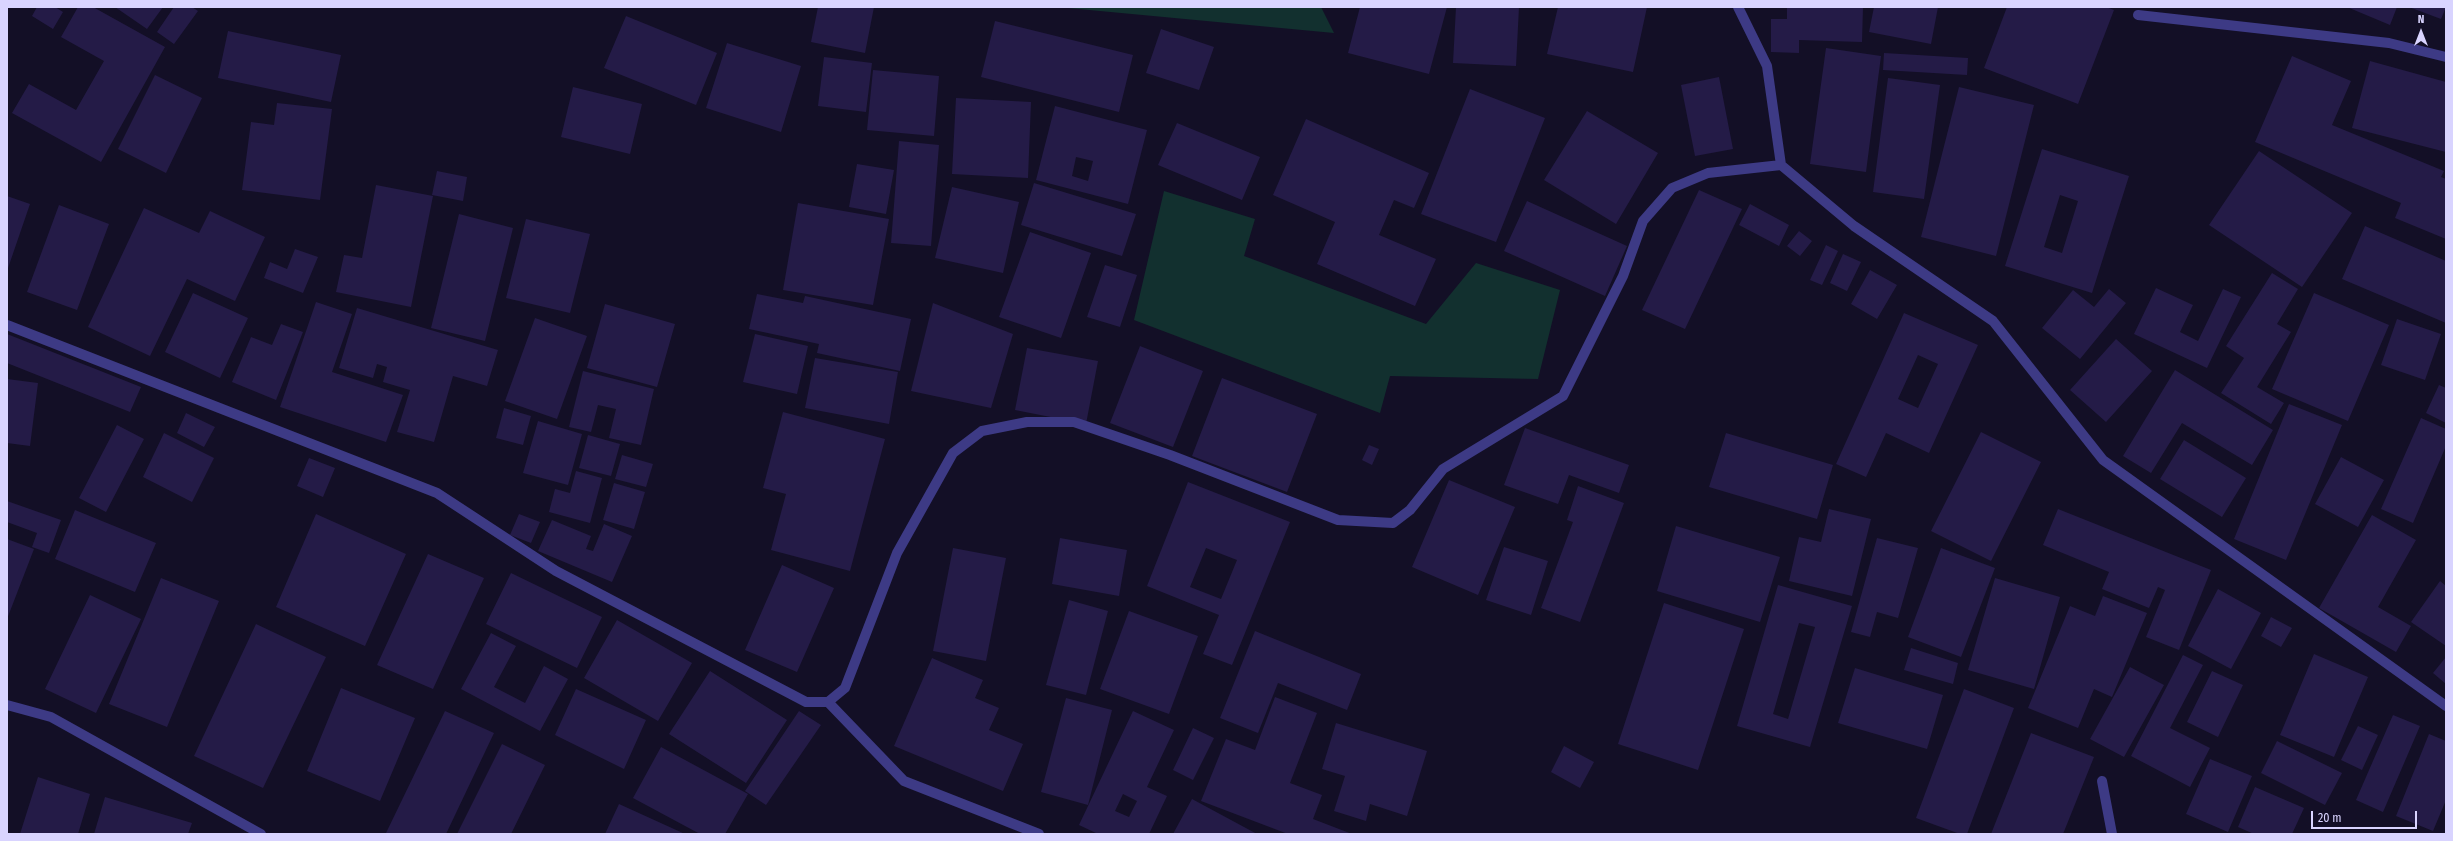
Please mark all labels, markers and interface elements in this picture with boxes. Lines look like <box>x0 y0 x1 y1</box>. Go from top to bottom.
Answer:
north arrow <box>2401 12 2441 52</box>
text: N <box>2418 13 2424 26</box>
scale bar <box>2313 803 2419 829</box>
text: 20 m <box>2318 811 2342 825</box>

